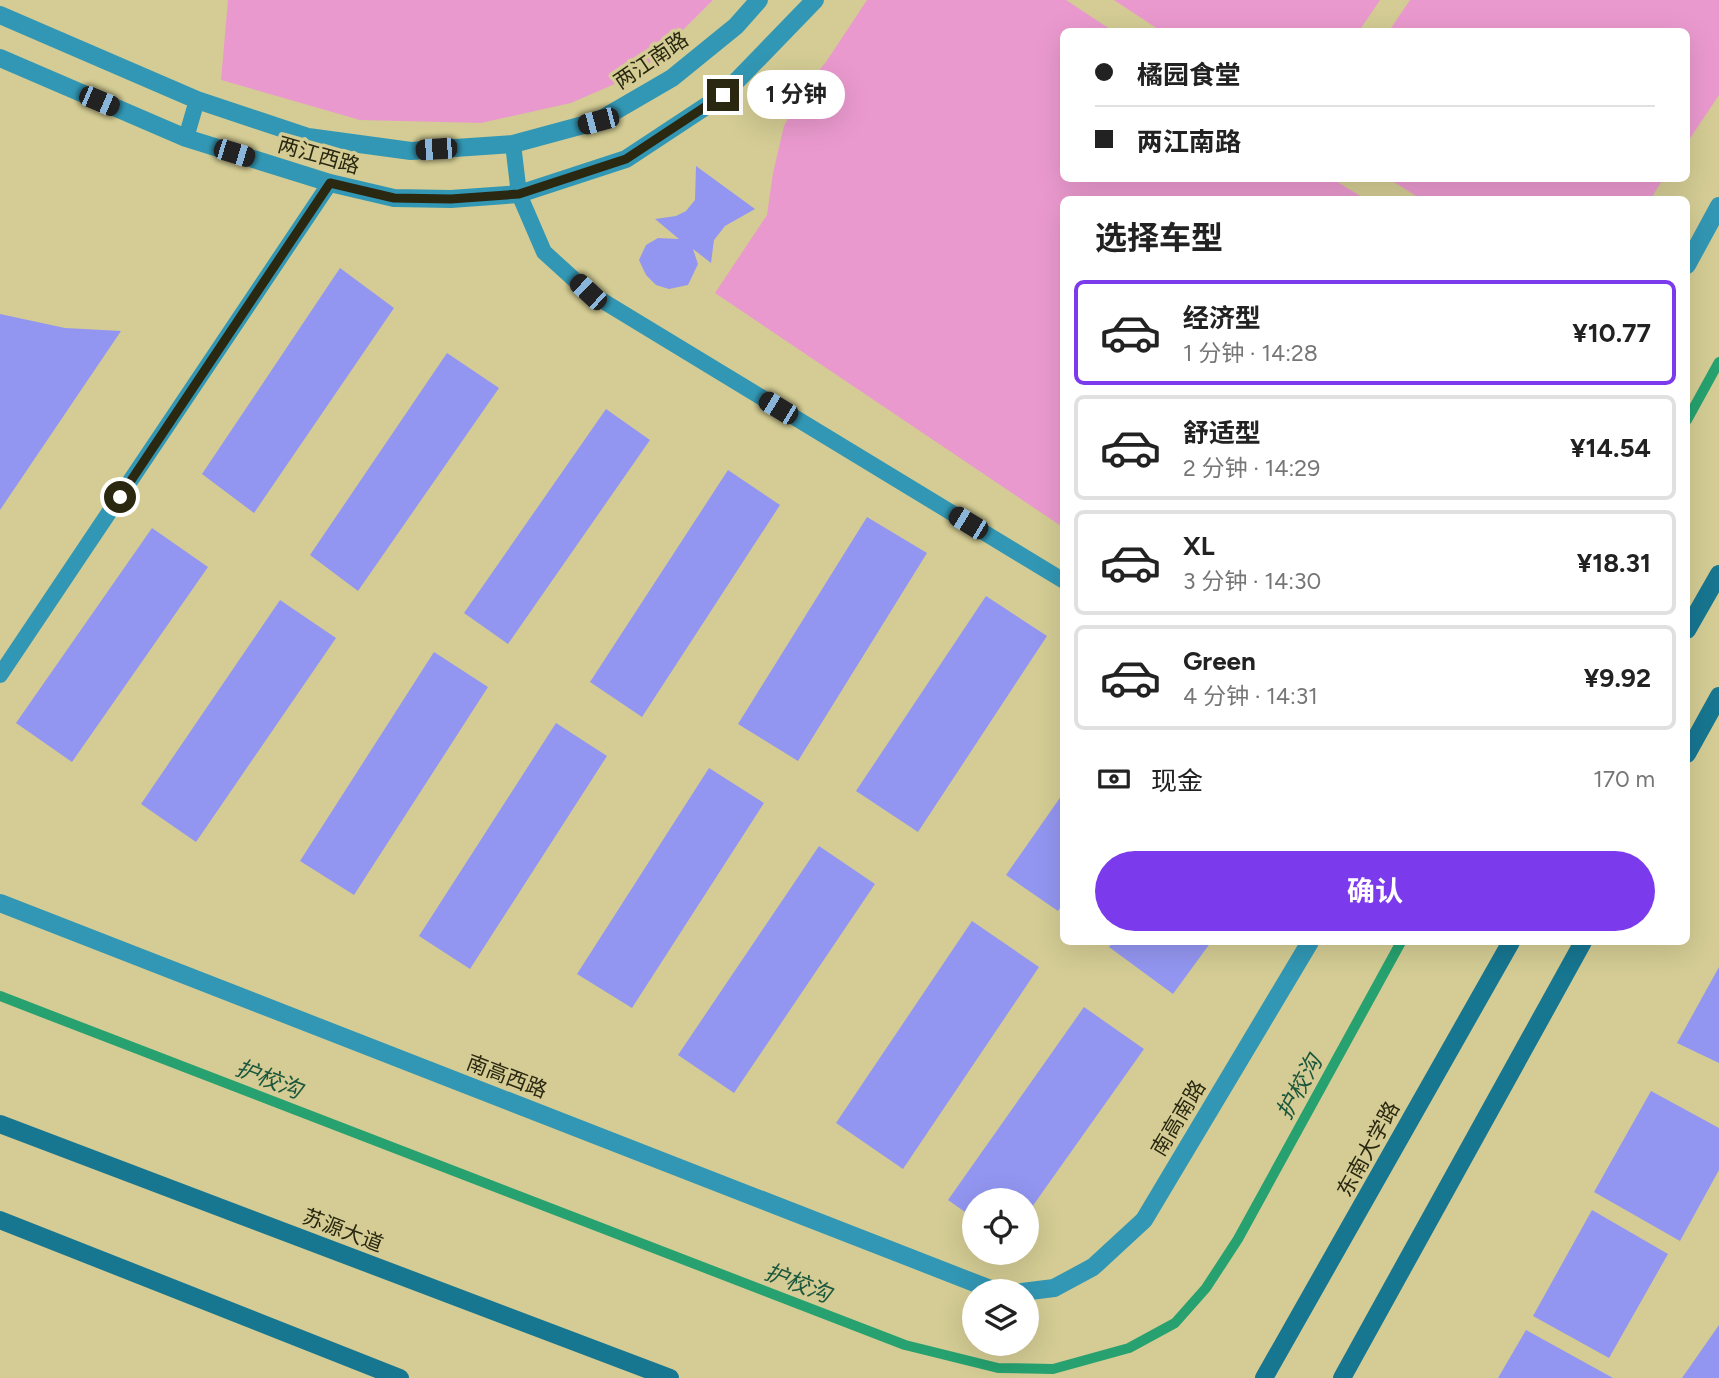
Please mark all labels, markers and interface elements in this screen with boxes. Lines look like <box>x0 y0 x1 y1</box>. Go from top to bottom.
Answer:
street label: 两江南路 <box>609 26 693 94</box>
text: 橘园食堂 <box>1137 59 1241 91</box>
callout: 1 分钟 <box>748 70 846 119</box>
route end <box>707 79 739 111</box>
text: 1 分钟 <box>765 80 827 108</box>
car <box>76 83 123 119</box>
car <box>575 105 622 137</box>
text: 两江南路 <box>1137 126 1241 158</box>
street label: 两江西路 <box>275 131 363 179</box>
car <box>211 137 258 169</box>
car <box>415 137 458 161</box>
text: 选择车型 <box>1095 219 1223 257</box>
car <box>566 270 611 314</box>
icon: car <box>1099 301 1162 364</box>
text: 经济型 <box>1183 302 1261 334</box>
text: ¥10.77 <box>1572 317 1651 349</box>
text: 1 分钟 · 14:28 <box>1183 339 1318 367</box>
car <box>755 388 802 428</box>
icon: car <box>1099 416 1162 479</box>
text: 舒适型 <box>1183 417 1261 449</box>
text: ¥14.54 <box>1570 432 1651 464</box>
text: 2 分钟 · 14:29 <box>1183 454 1320 482</box>
route start <box>104 481 136 513</box>
car <box>945 503 992 543</box>
text: XL <box>1183 530 1215 562</box>
icon: car <box>1099 531 1162 594</box>
text: ¥18.31 <box>1577 547 1651 579</box>
text: 3 分钟 · 14:30 <box>1183 567 1321 595</box>
text: Green <box>1183 645 1256 677</box>
icon: car <box>1099 646 1162 709</box>
text: ¥9.92 <box>1584 662 1651 694</box>
text: 4 分钟 · 14:31 <box>1183 682 1318 710</box>
icon: cash <box>1095 760 1133 798</box>
text: 现金 <box>1151 765 1203 797</box>
text: 170 m <box>1593 765 1655 793</box>
button: 确认 <box>1095 851 1655 931</box>
water label: 护校沟 <box>1270 1047 1329 1124</box>
street label: 南高西路 <box>463 1049 551 1103</box>
water label: 护校沟 <box>232 1054 309 1106</box>
street label: 南高南路 <box>1146 1076 1210 1160</box>
street label: 东南大学路 <box>1332 1097 1404 1201</box>
map controls <box>962 1188 1039 1356</box>
button: locate <box>962 1188 1039 1265</box>
street label: 苏源大道 <box>299 1203 387 1257</box>
water label: 护校沟 <box>761 1258 838 1310</box>
button: layers <box>962 1279 1039 1356</box>

